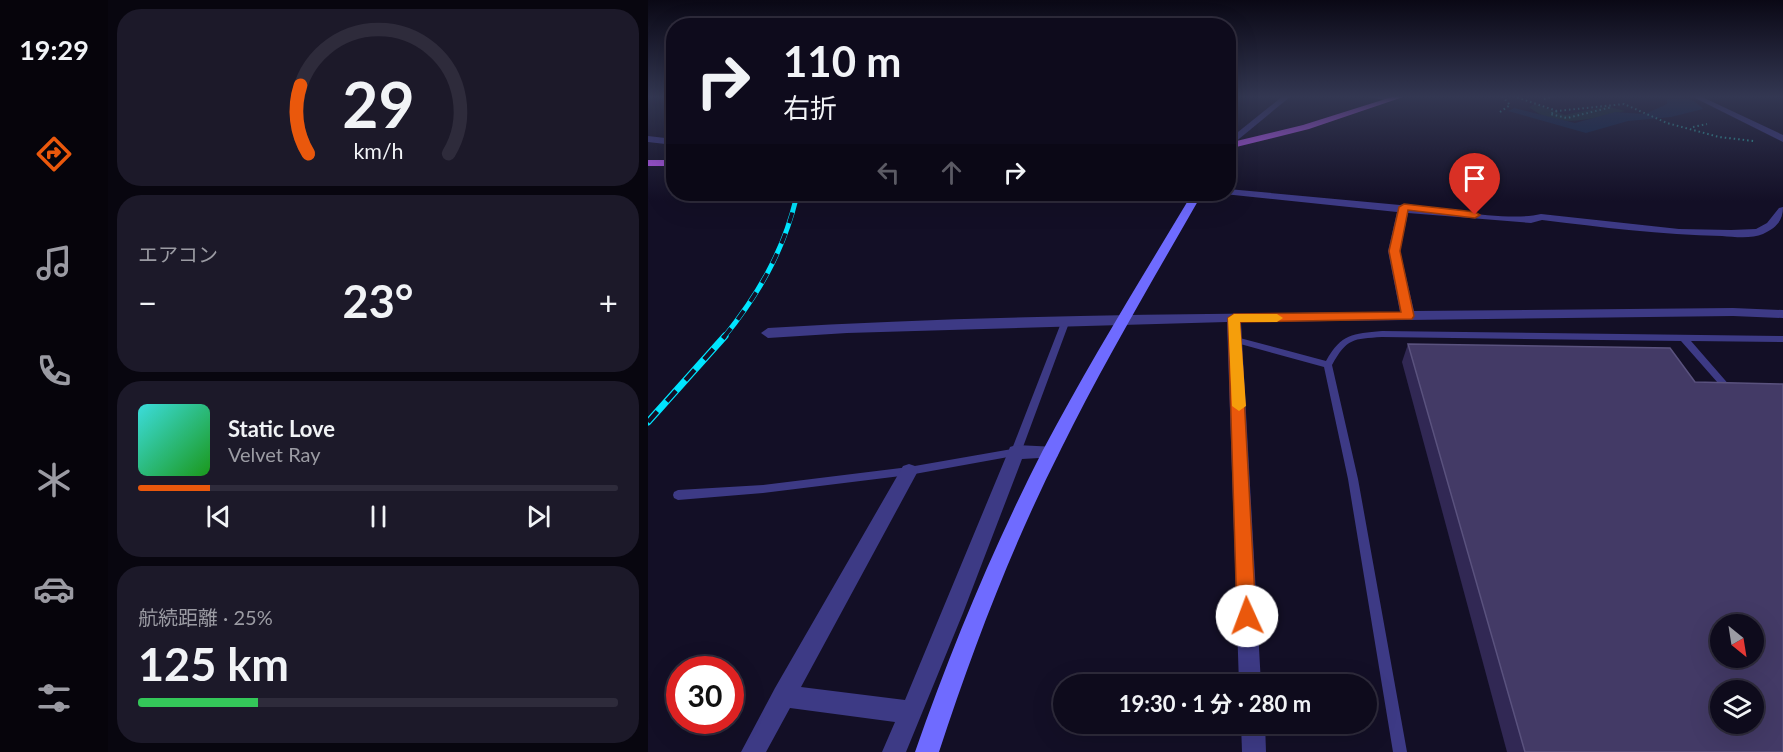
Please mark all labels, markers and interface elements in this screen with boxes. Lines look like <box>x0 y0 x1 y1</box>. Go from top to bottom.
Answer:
text: 19:29 <box>19 33 89 66</box>
text: 110 m <box>783 36 901 86</box>
icon: right <box>684 42 762 120</box>
text: 29 <box>342 67 414 142</box>
text: 右折 <box>783 91 837 124</box>
icon: directions <box>33 133 75 175</box>
text: km/h <box>353 139 403 165</box>
pin <box>1449 153 1500 215</box>
icon: left <box>872 156 905 189</box>
icon: ahead <box>935 156 968 189</box>
icon: right <box>998 156 1031 189</box>
icon: arrive <box>1458 162 1491 195</box>
icon: music <box>33 242 75 284</box>
text: エアコン <box>138 242 218 266</box>
text: 23° <box>343 274 413 328</box>
text: − <box>138 282 157 322</box>
text: + <box>599 282 618 322</box>
icon: phone <box>33 350 75 392</box>
text: Static Love <box>228 415 335 442</box>
text: Velvet Ray <box>228 442 321 466</box>
icon: climate <box>33 459 75 501</box>
icon: previous <box>202 500 235 533</box>
icon: pause <box>362 500 395 533</box>
icon: next <box>522 500 555 533</box>
icon: car <box>33 568 75 610</box>
position arrow <box>1215 584 1279 648</box>
text: 航続距離 · 25% <box>138 605 273 629</box>
north arrow <box>1710 614 1764 668</box>
map controls <box>1710 614 1764 734</box>
text: 125 km <box>138 637 289 691</box>
speed limit sign: 30 <box>666 656 744 734</box>
icon: filters <box>33 677 75 719</box>
button: layers <box>1710 680 1764 734</box>
text: 19:30 · 1 分 · 280 m <box>1119 690 1311 717</box>

